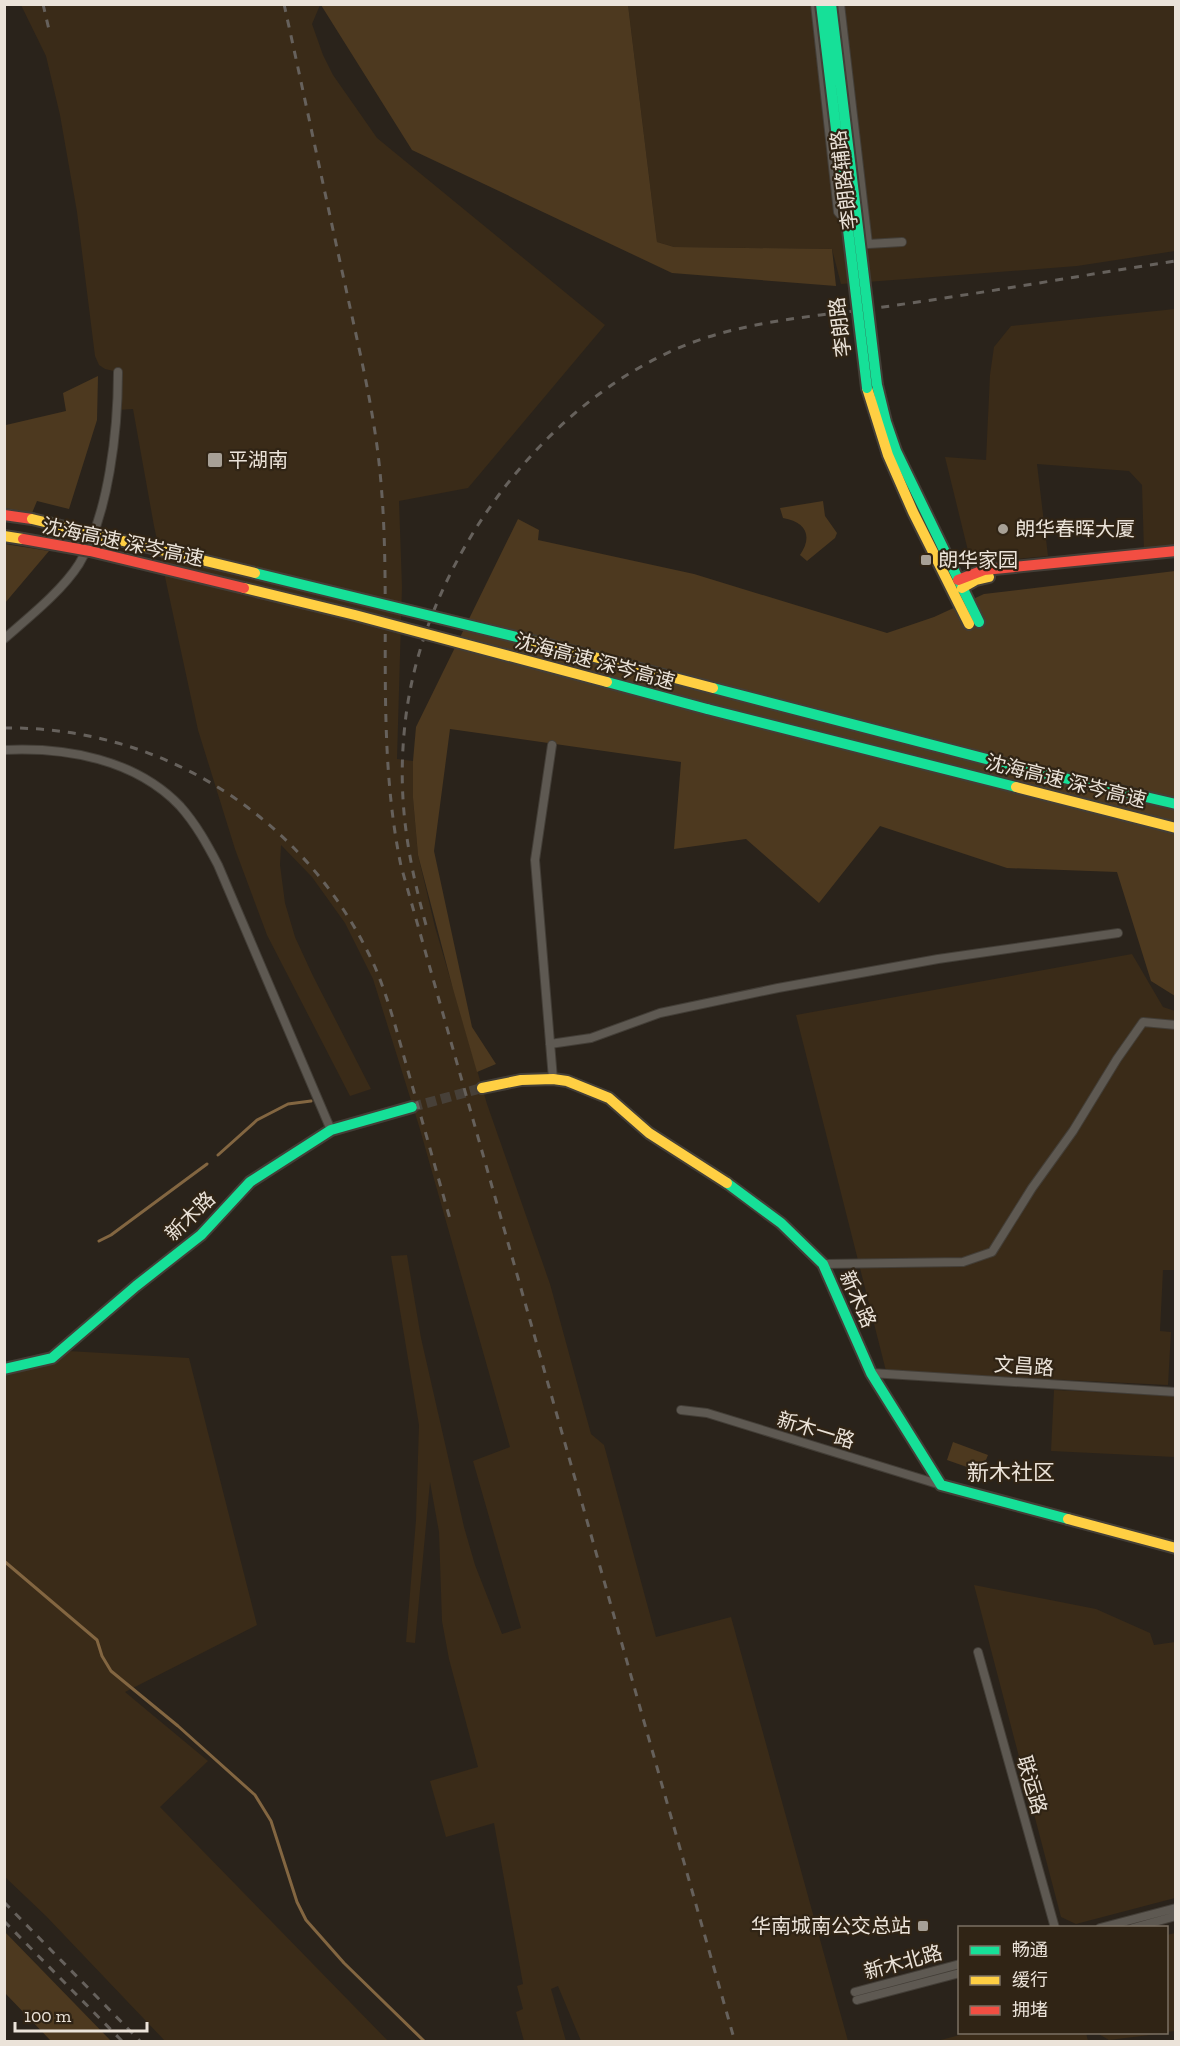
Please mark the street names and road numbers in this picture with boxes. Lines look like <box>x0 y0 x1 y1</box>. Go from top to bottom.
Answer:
street label: 李朗路辅路 <box>826 129 862 231</box>
street label: 李朗路 <box>824 296 856 358</box>
street label: 沈海高速 深岑高速 <box>40 513 206 571</box>
street label: 沈海高速 深岑高速 <box>512 628 678 694</box>
street label: 沈海高速 深岑高速 <box>983 749 1149 813</box>
street label: 新木路 <box>160 1187 220 1245</box>
street label: 新木路 <box>835 1267 881 1331</box>
street label: 文昌路 <box>993 1352 1055 1380</box>
street label: 新木一路 <box>774 1407 858 1453</box>
street label: 联运路 <box>1012 1753 1052 1817</box>
street label: 新木北路 <box>861 1940 945 1984</box>

